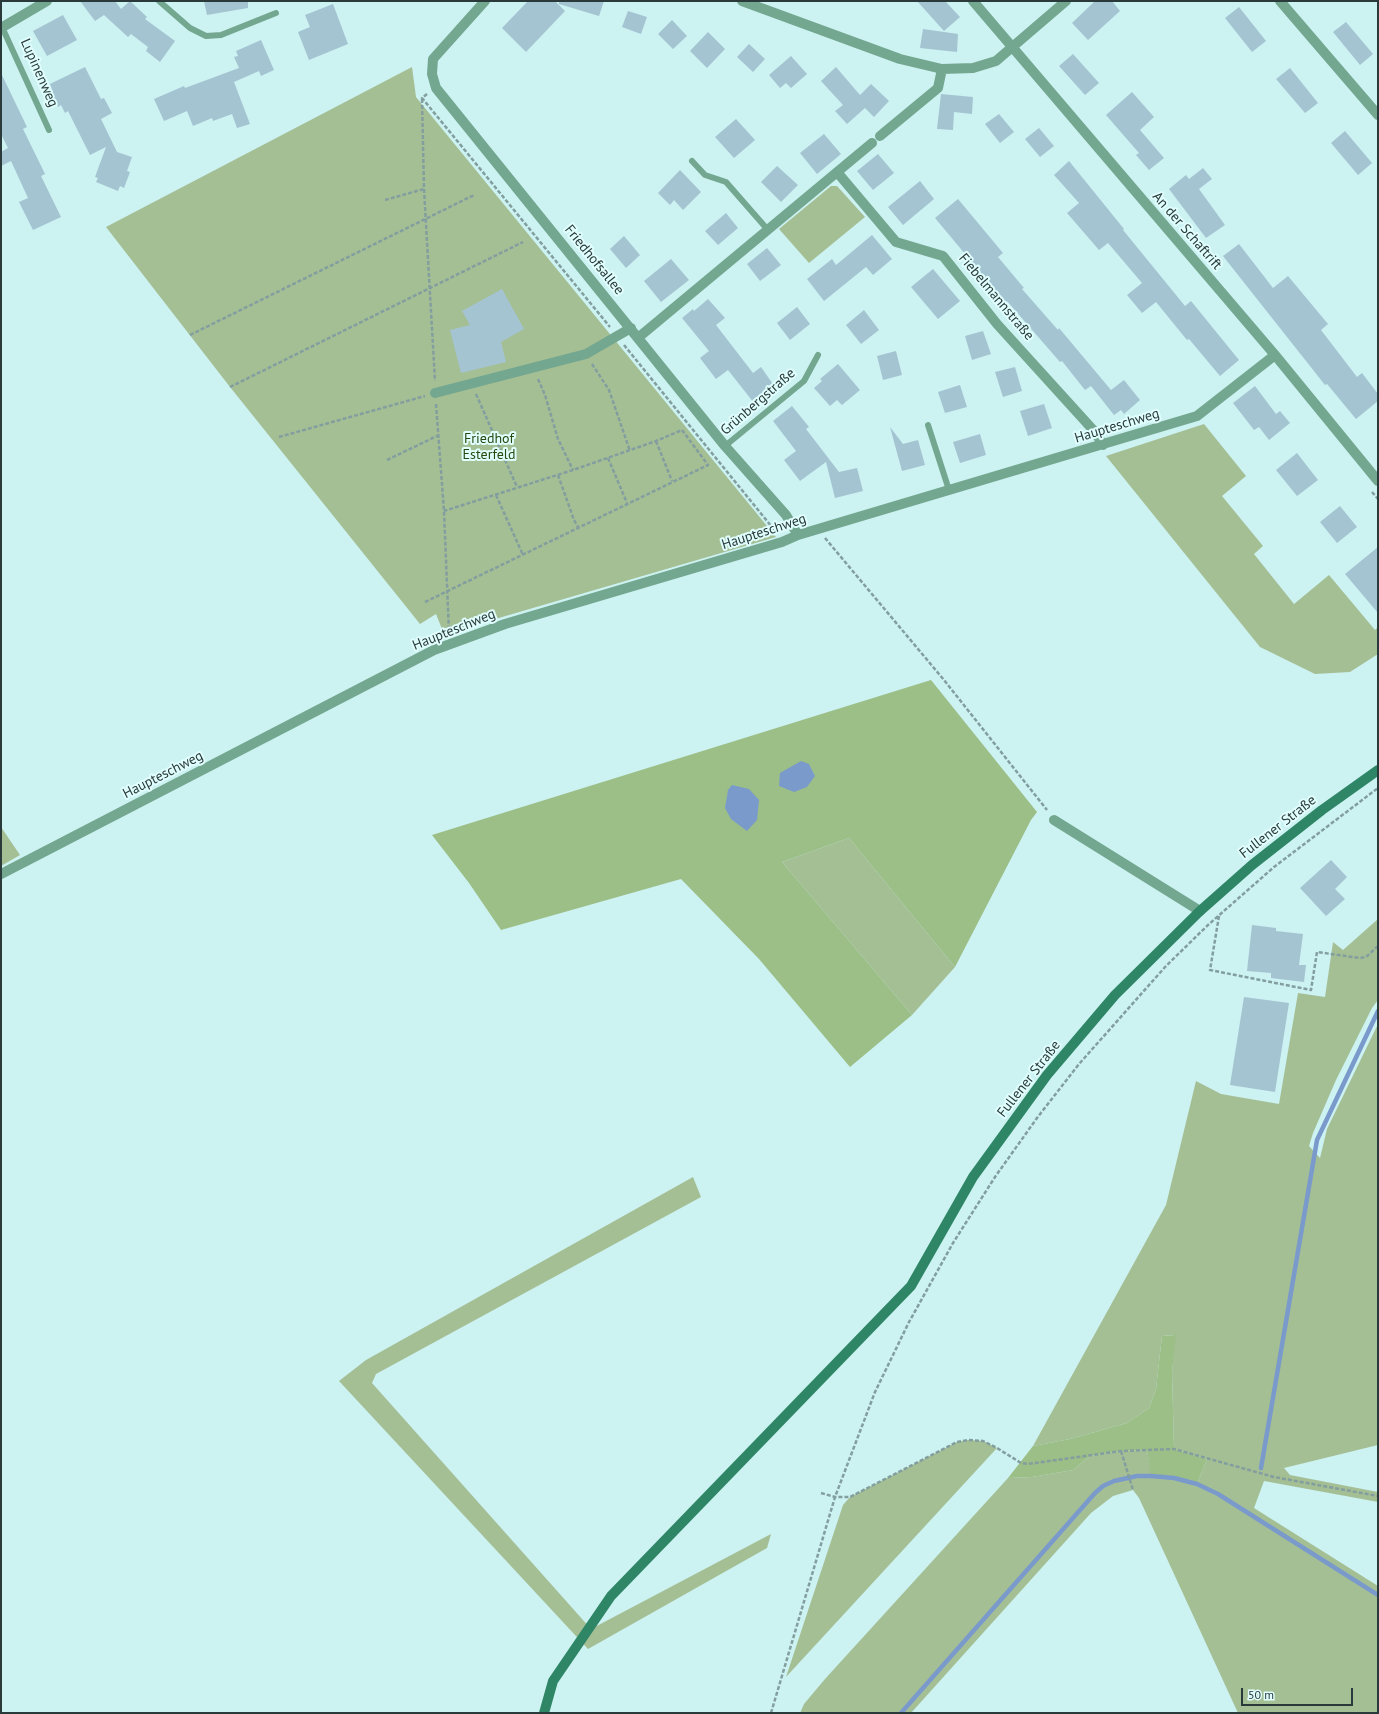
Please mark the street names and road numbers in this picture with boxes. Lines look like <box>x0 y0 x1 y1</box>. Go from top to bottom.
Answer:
street label: Lupinenweg <box>17 36 61 110</box>
street label: An der Schaftrift <box>1149 189 1225 273</box>
street label: Friedhofsallee <box>561 222 627 298</box>
street label: Fiebelmannstraße <box>955 250 1037 344</box>
street label: Grünbergstraße <box>717 365 799 439</box>
street label: Haupteschweg <box>1073 405 1161 447</box>
street label: Haupteschweg <box>720 510 808 554</box>
street label: Haupteschweg <box>410 606 498 654</box>
street label: Haupteschweg <box>120 748 206 802</box>
street label: Fullener Straße <box>1236 792 1320 862</box>
street label: Fullener Straße <box>994 1037 1064 1121</box>

